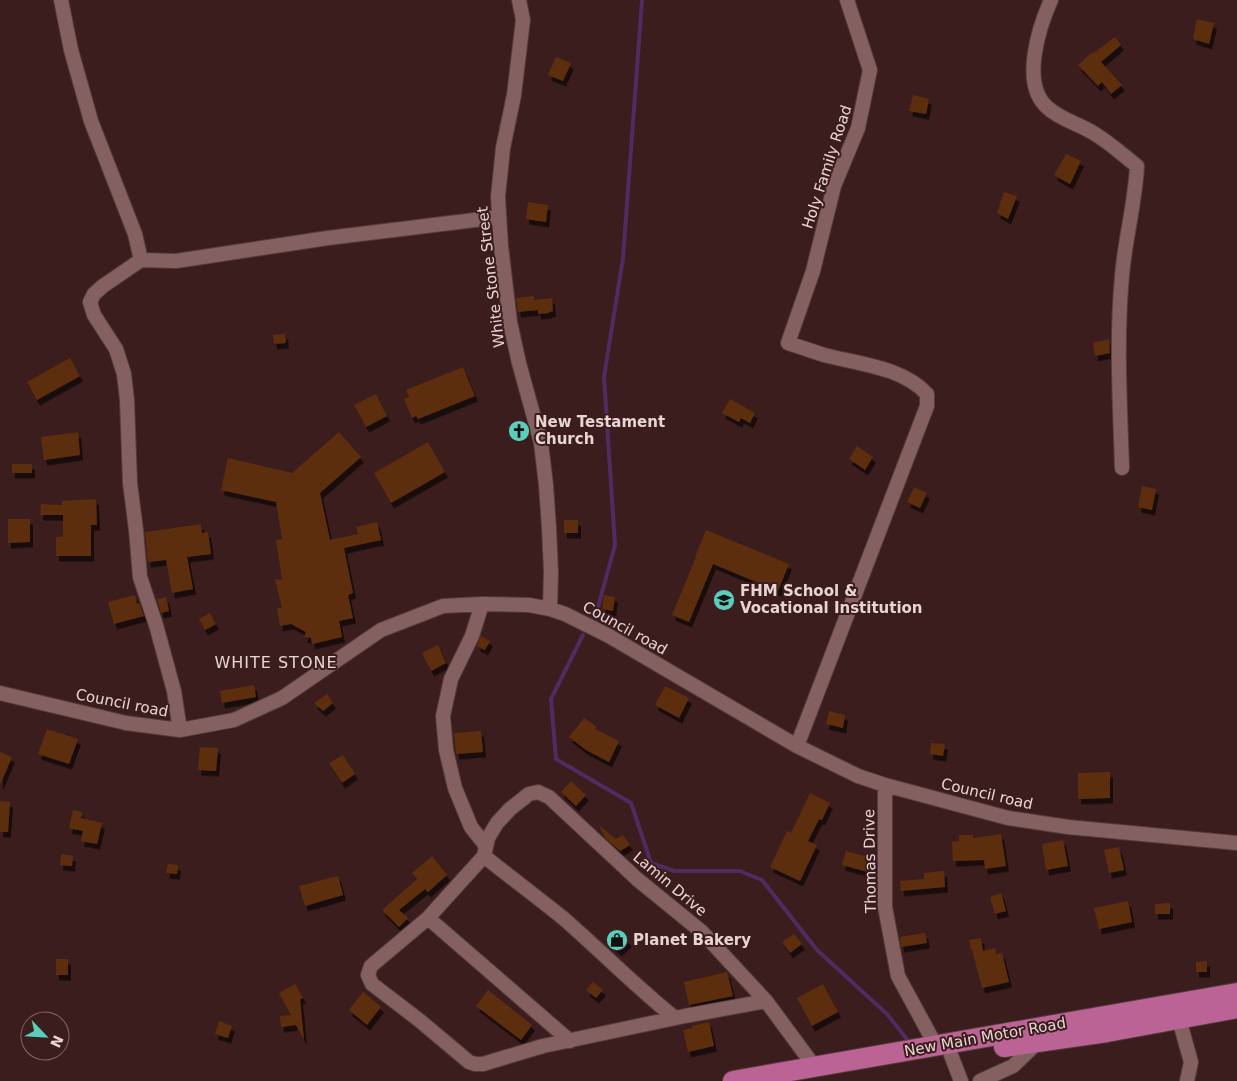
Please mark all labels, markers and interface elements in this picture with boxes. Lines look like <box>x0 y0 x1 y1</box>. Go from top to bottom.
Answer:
street label: Holy Family Road <box>799 103 855 231</box>
street label: White Stone Street <box>473 205 509 349</box>
place label: New Testament Church <box>535 413 665 448</box>
church icon: New Testament Church <box>507 419 531 443</box>
place label: FHM School & Vocational Institution <box>740 582 923 617</box>
school or university icon: FHM School & Vocational Institution <box>712 588 736 612</box>
street label: Council road <box>580 597 670 659</box>
district label: WHITE STONE <box>214 653 338 672</box>
street label: Council road <box>74 685 170 721</box>
street label: Council road <box>939 775 1035 813</box>
street label: Thomas Drive <box>860 809 880 914</box>
street label: Lamin Drive <box>630 848 710 920</box>
shop icon: Planet Bakery <box>605 928 629 952</box>
place label: Planet Bakery <box>633 931 751 949</box>
north arrow <box>20 1011 70 1061</box>
street label: New Main Motor Road <box>903 1014 1067 1060</box>
text: N <box>47 1033 67 1050</box>

